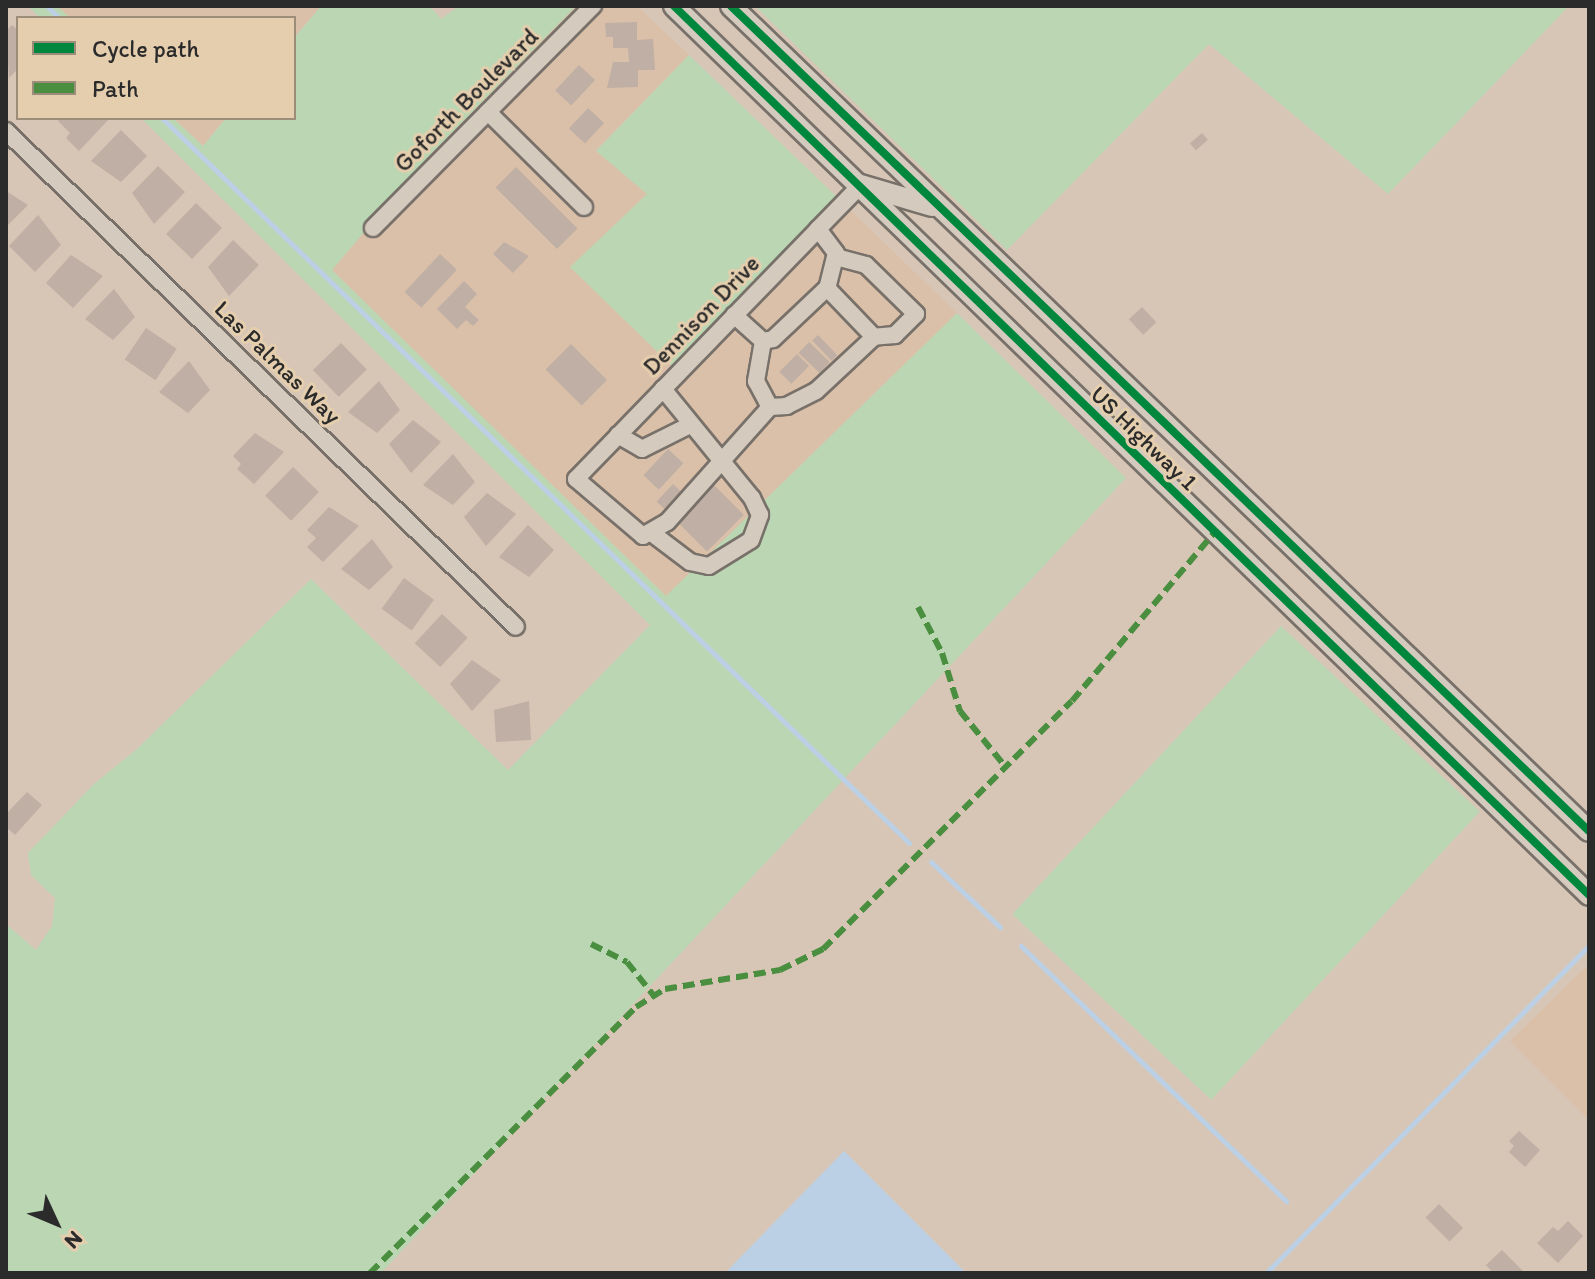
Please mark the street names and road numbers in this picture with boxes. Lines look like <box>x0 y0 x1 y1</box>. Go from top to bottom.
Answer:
street label: Goforth Boulevard <box>388 22 544 178</box>
street label: Dennison Drive <box>637 249 765 381</box>
street label: Las Palmas Way <box>209 295 347 429</box>
street label: US Highway 1 <box>1084 380 1204 496</box>

